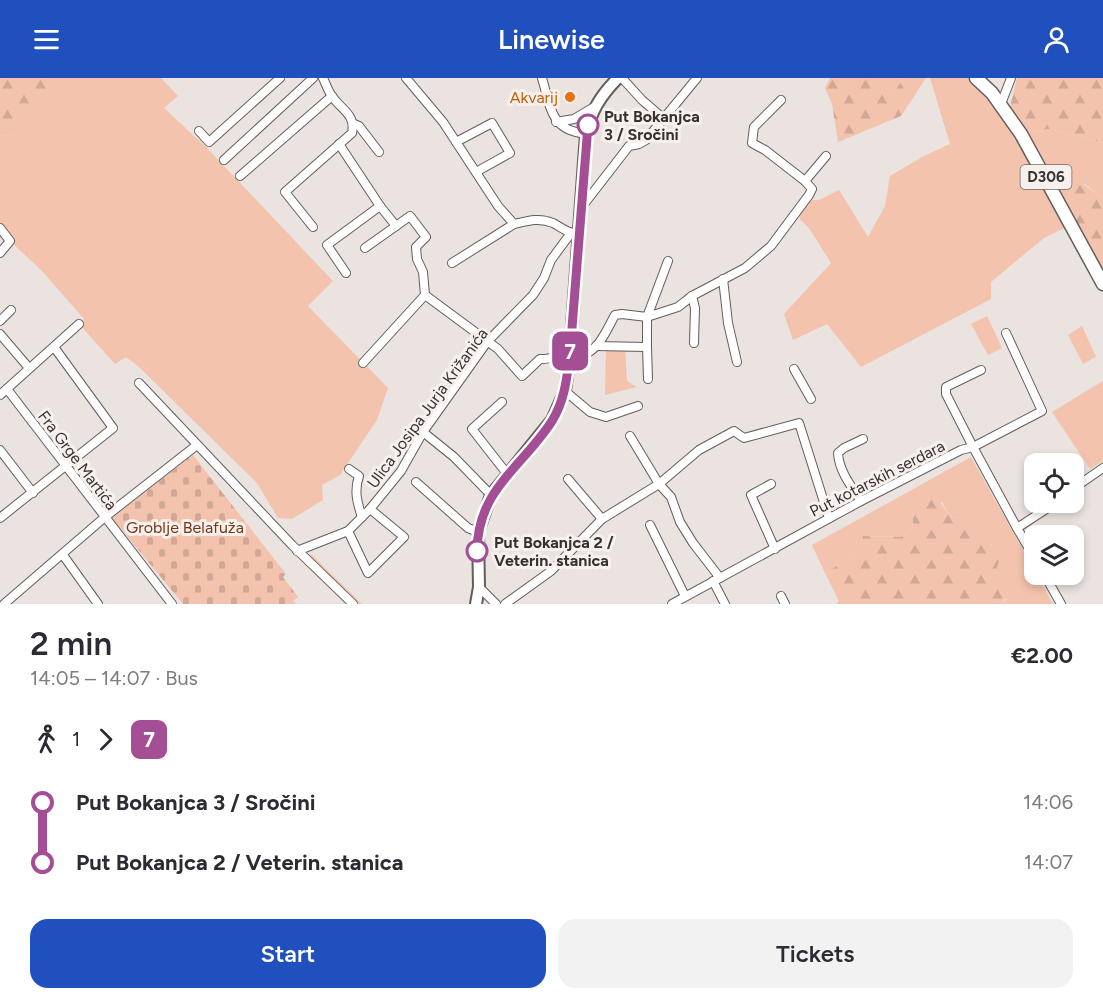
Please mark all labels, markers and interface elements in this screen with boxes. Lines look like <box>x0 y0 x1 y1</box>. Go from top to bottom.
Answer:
icon: menu <box>30 23 63 56</box>
text: Linewise <box>498 23 605 56</box>
icon: person <box>1040 23 1073 56</box>
place label: Akvarij <box>510 88 558 107</box>
marker: Akvarij <box>563 90 577 104</box>
place label: Put Bokanjca 3 / Sročini <box>604 107 700 144</box>
marker: Put Bokanjca 3 / Sročini <box>577 114 599 136</box>
road number: D306 <box>1020 165 1072 189</box>
street label: Ulica Josipa Jurja Križanića <box>363 325 492 492</box>
line badge: 7 <box>550 332 590 370</box>
text: 7 <box>564 339 576 364</box>
street label: Fra Grge Martića <box>34 407 121 514</box>
street label: Put kotarskih serdara <box>806 436 948 521</box>
map controls <box>1024 453 1084 585</box>
button: locate <box>1024 453 1084 513</box>
park label: Groblje Belafuža <box>126 518 244 537</box>
button: layers <box>1024 525 1084 585</box>
place label: Put Bokanjca 2 / Veterin. stanica <box>494 533 614 570</box>
marker: Put Bokanjca 2 / Veterin. stanica <box>466 540 488 562</box>
text: 2 min <box>30 624 112 663</box>
text: €2.00 <box>1011 642 1073 669</box>
text: 14:05 – 14:07 · Bus <box>30 666 198 690</box>
icon: walk <box>30 723 63 756</box>
icon: forward <box>89 723 122 756</box>
text: 1 <box>72 727 80 751</box>
text: 7 <box>143 727 155 752</box>
text: Put Bokanjca 3 / Sročini <box>76 789 316 816</box>
text: 14:06 <box>1023 790 1073 814</box>
text: Put Bokanjca 2 / Veterin. stanica <box>76 849 404 876</box>
text: 14:07 <box>1024 850 1073 874</box>
button: Start <box>30 919 546 988</box>
button: Tickets <box>558 919 1073 988</box>

